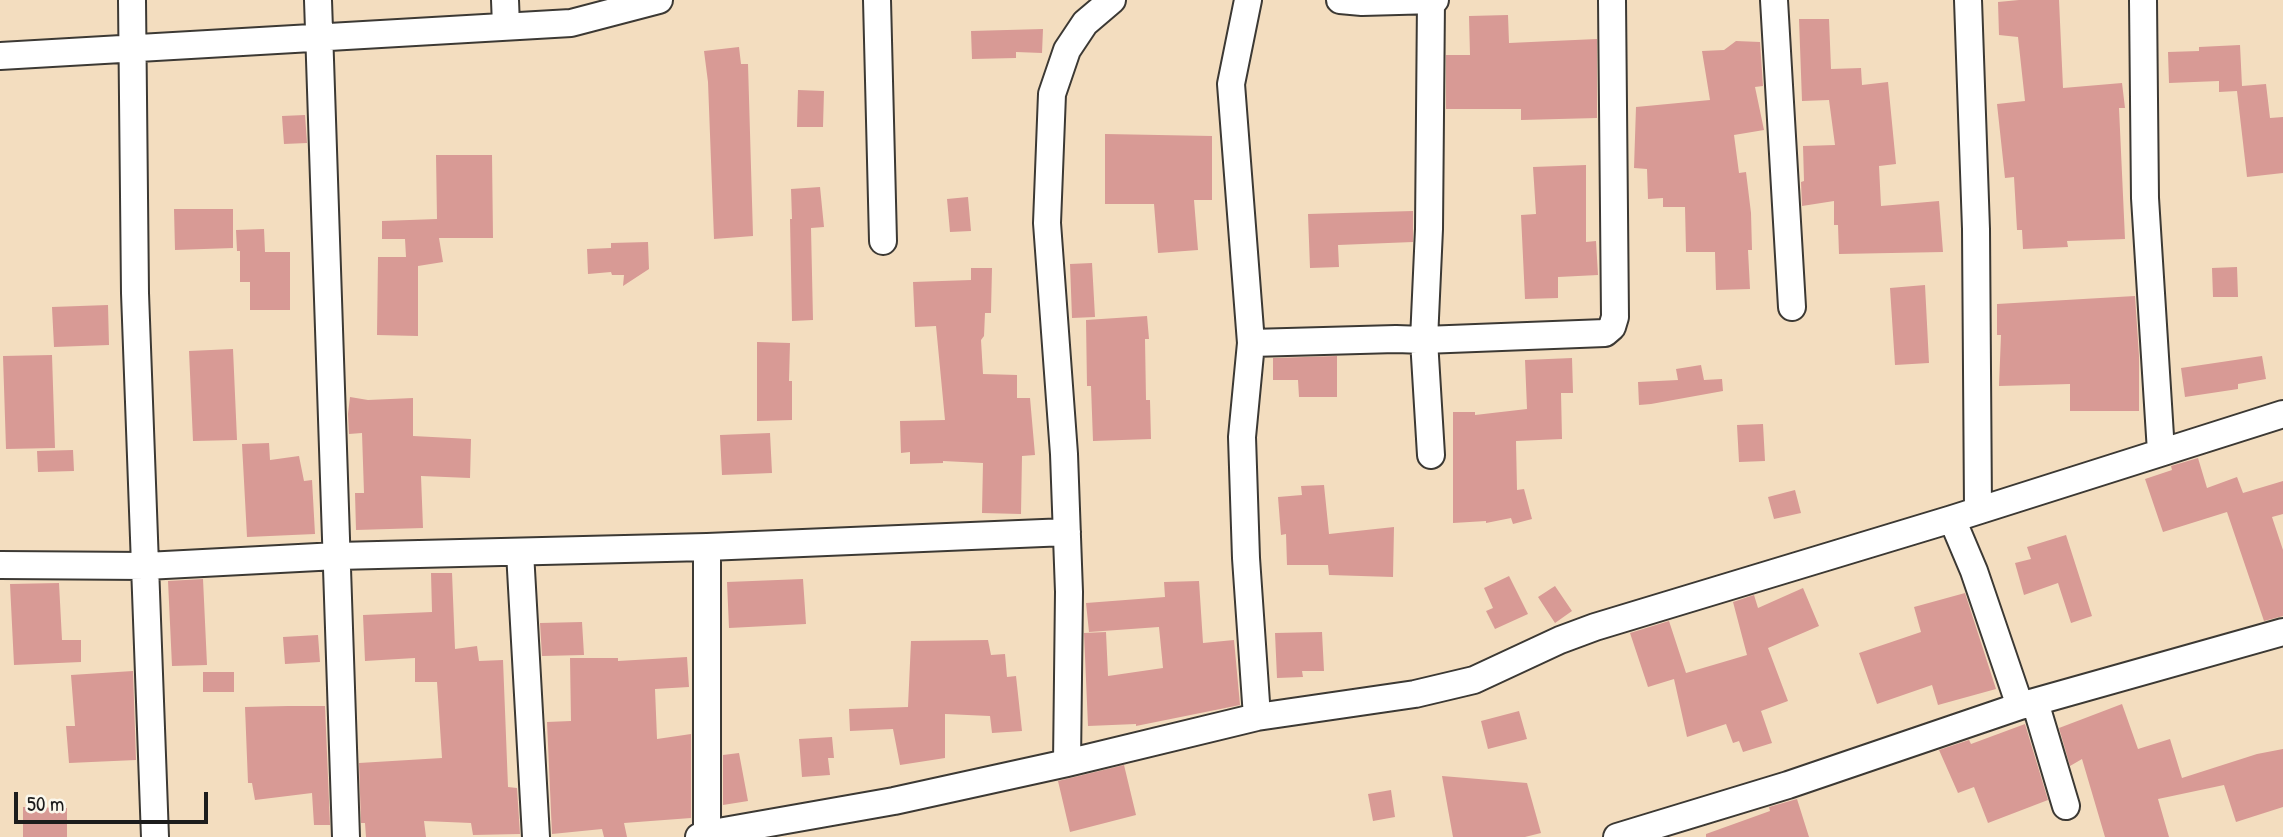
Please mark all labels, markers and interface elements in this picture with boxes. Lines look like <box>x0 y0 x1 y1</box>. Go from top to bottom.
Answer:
scale bar <box>18 778 212 822</box>
text: 50 m <box>27 789 64 818</box>

